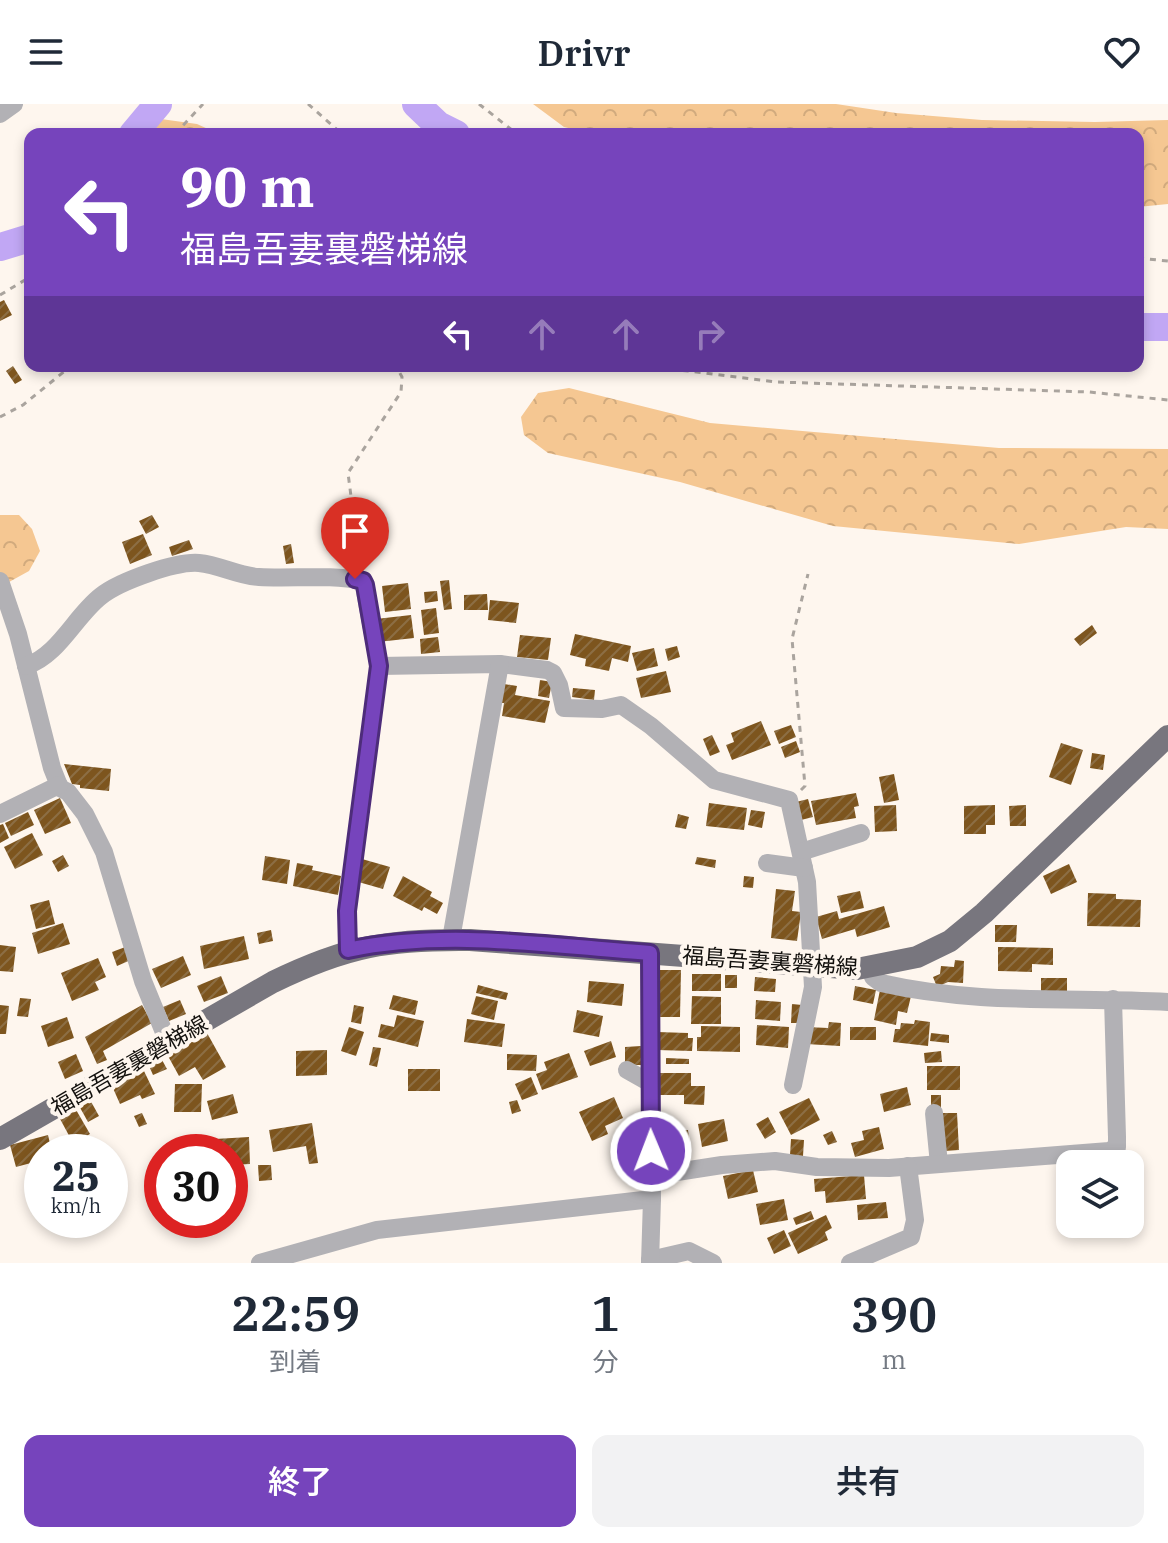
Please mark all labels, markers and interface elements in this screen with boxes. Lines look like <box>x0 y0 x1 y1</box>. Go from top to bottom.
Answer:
text: Drivr <box>538 29 630 76</box>
icon: menu <box>24 30 68 74</box>
icon: heart <box>1100 30 1144 74</box>
text: 90 m <box>180 150 315 222</box>
icon: left <box>48 160 152 264</box>
text: 福島吾妻裏磐梯線 <box>180 225 468 272</box>
icon: left <box>436 312 480 356</box>
icon: ahead <box>520 312 564 356</box>
icon: ahead <box>604 312 648 356</box>
icon: right <box>688 312 732 356</box>
pin <box>321 497 389 579</box>
icon: arrive <box>333 509 377 553</box>
street label: 福島吾妻裏磐梯線 <box>681 940 859 981</box>
street label: 福島吾妻裏磐梯線 <box>45 1008 212 1121</box>
position arrow <box>609 1109 693 1193</box>
speed limit sign: 30 <box>144 1134 248 1238</box>
text: 25 <box>52 1150 100 1202</box>
map controls <box>1056 1150 1144 1238</box>
button: layers <box>1056 1150 1144 1238</box>
text: km/h <box>51 1192 101 1219</box>
text: 22:59 <box>231 1282 360 1344</box>
text: 1 <box>591 1282 620 1344</box>
text: 390 <box>851 1283 937 1345</box>
text: m <box>882 1342 906 1376</box>
text: 到着 <box>270 1344 322 1378</box>
text: 分 <box>593 1344 619 1378</box>
button: 終了 <box>24 1435 576 1527</box>
button: 共有 <box>592 1435 1144 1527</box>

